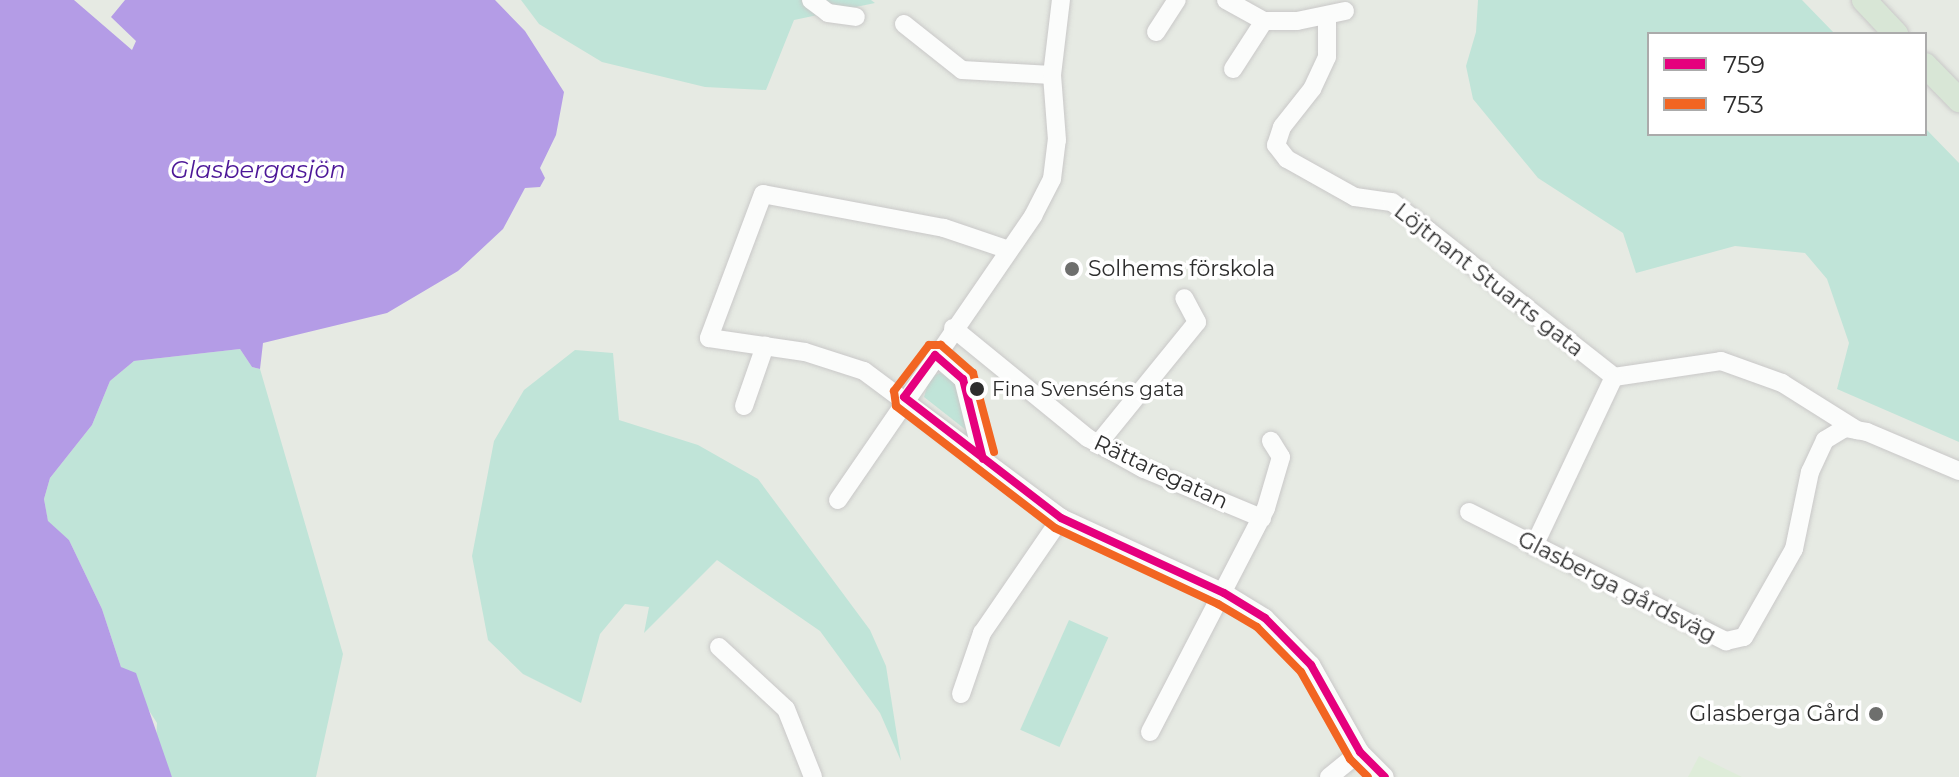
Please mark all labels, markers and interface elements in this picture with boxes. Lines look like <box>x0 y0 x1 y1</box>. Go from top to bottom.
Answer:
legend <box>1647 32 1927 136</box>
text: 759 <box>1723 50 1765 79</box>
text: 753 <box>1723 90 1764 119</box>
water label: Glasbergasjön <box>170 156 346 184</box>
street label: Löjtnant Stuarts gata <box>1389 198 1589 362</box>
place label: Solhems förskola <box>1088 256 1275 282</box>
marker: Solhems förskola <box>1063 260 1081 278</box>
place label: Fina Svenséns gata <box>992 377 1184 401</box>
marker: Fina Svenséns gata <box>969 381 985 397</box>
street label: Rättaregatan <box>1090 429 1232 515</box>
street label: Glasberga gårdsväg <box>1514 526 1720 648</box>
place label: Glasberga Gård <box>1689 701 1860 727</box>
marker: Glasberga Gård <box>1867 705 1885 723</box>

